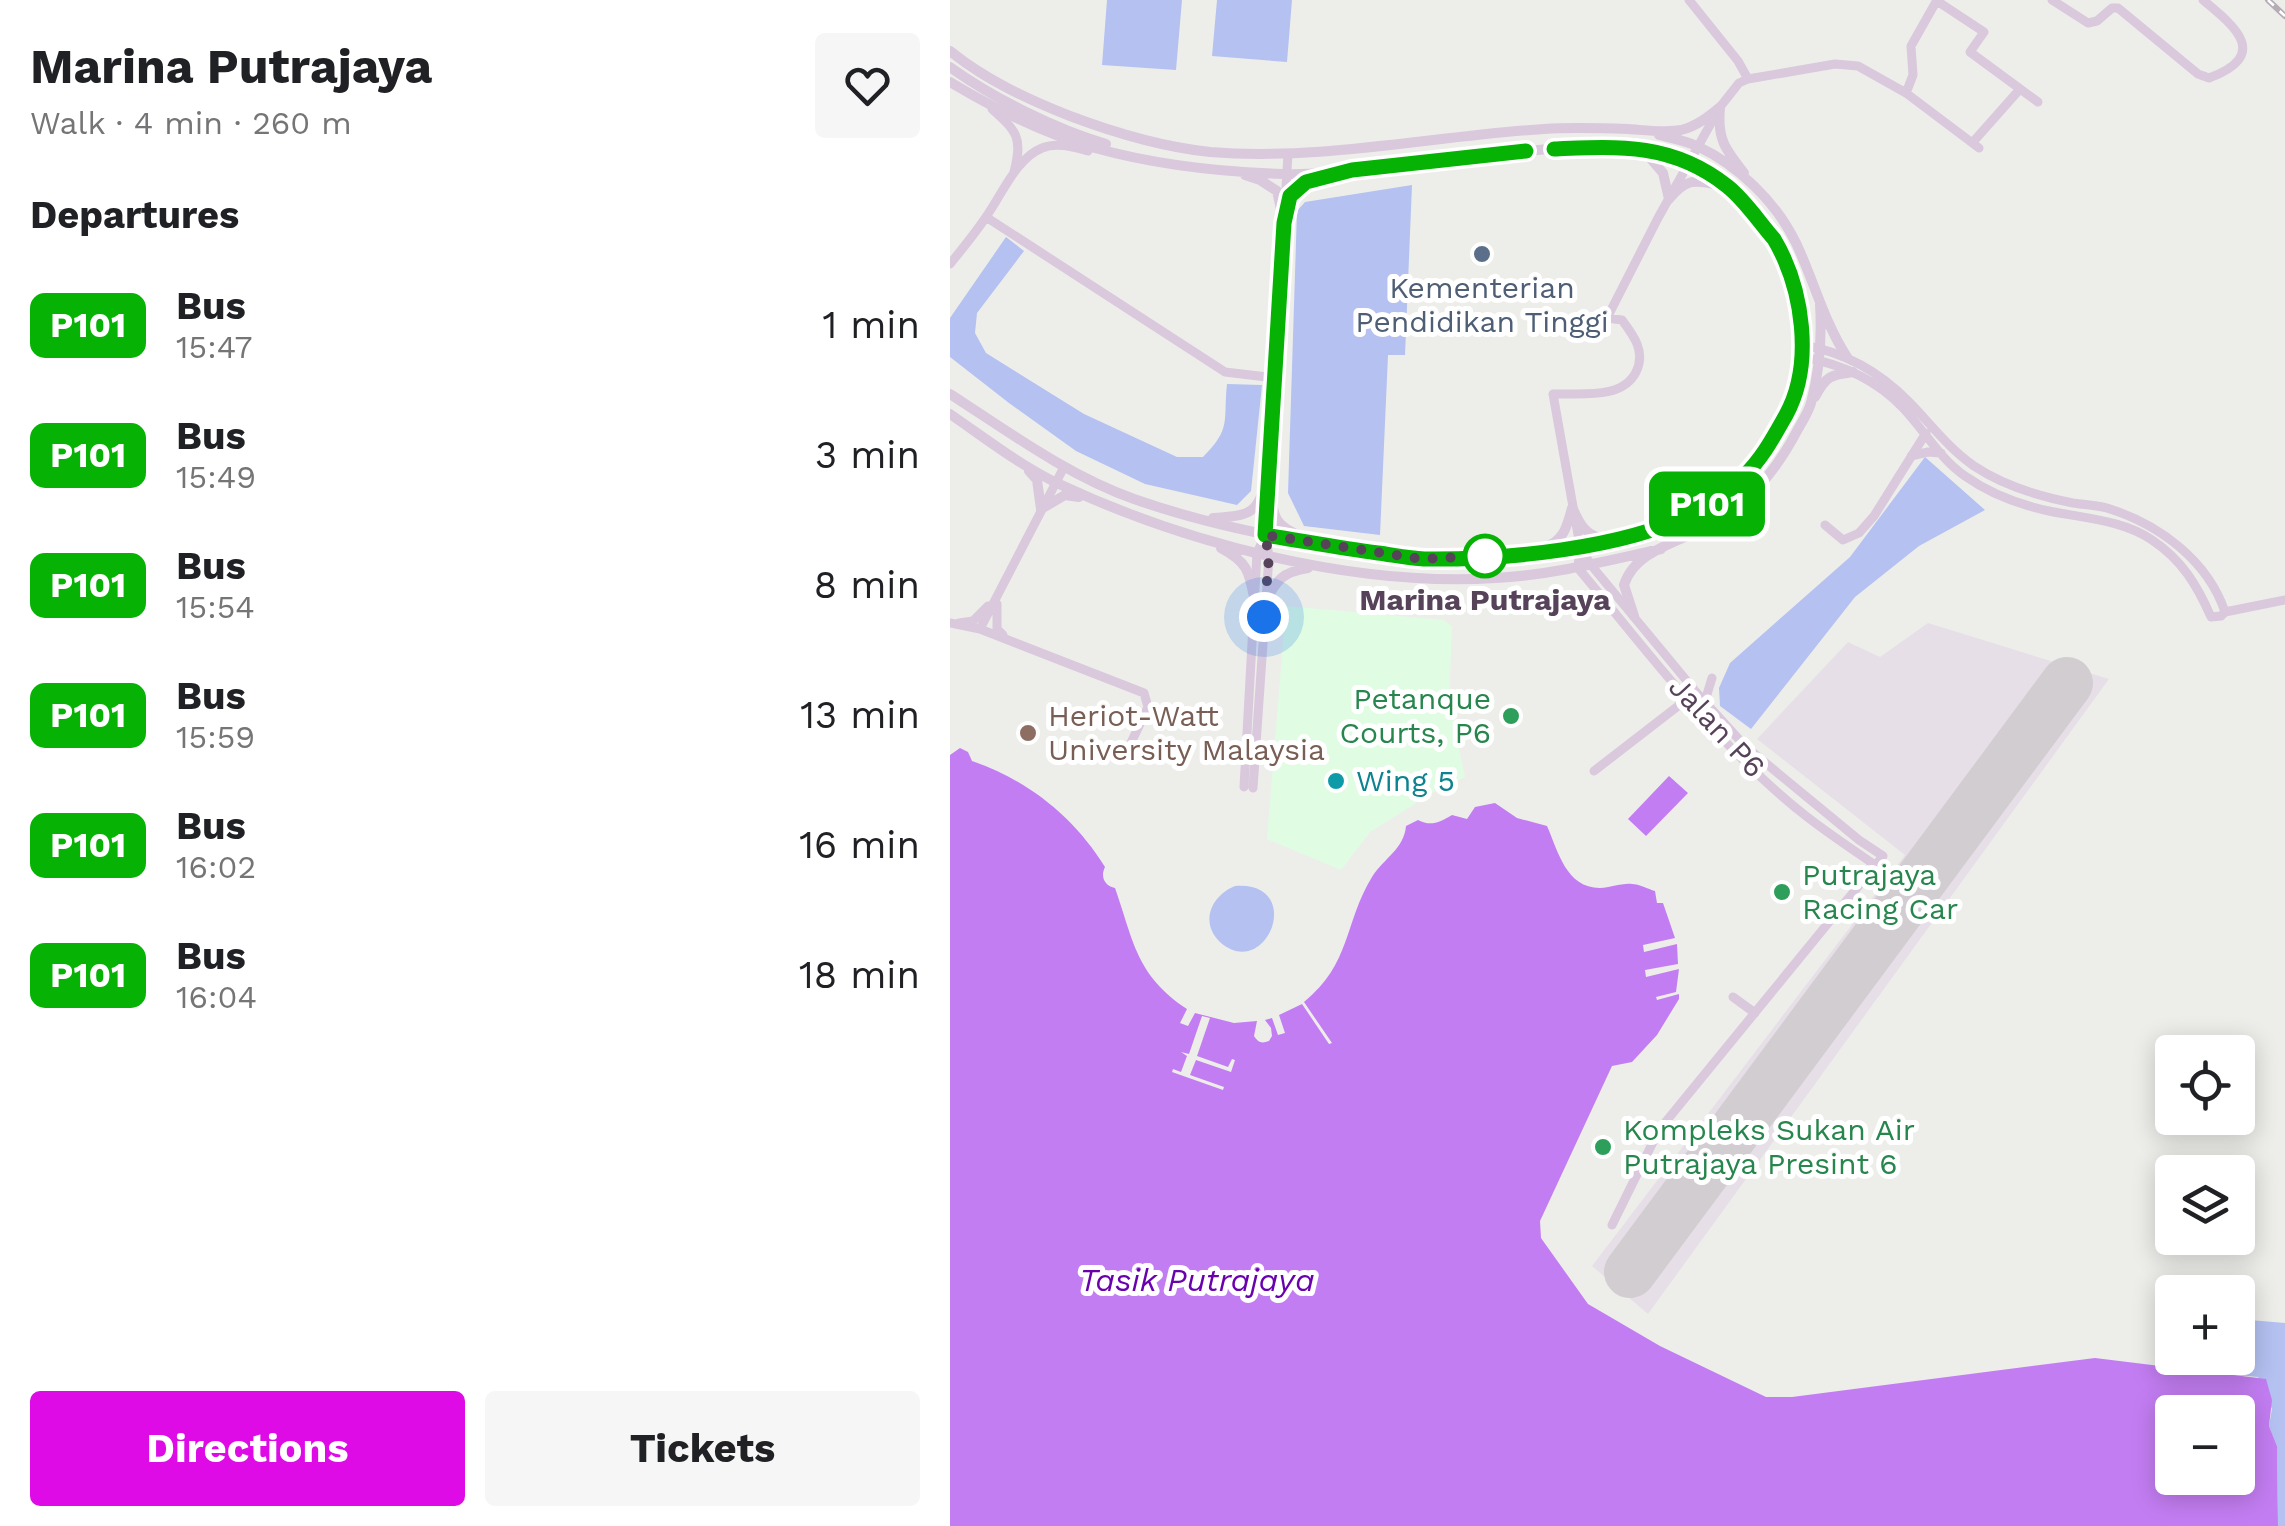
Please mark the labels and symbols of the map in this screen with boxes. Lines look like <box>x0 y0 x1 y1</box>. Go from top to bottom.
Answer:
marker: Kementerian Pendidikan Tinggi <box>1471 243 1493 265</box>
place label: Kementerian Pendidikan Tinggi <box>1355 270 1609 339</box>
line badge: P101 <box>1637 472 1777 536</box>
marker: Marina Putrajaya <box>1464 535 1506 577</box>
place label: Marina Putrajaya <box>1359 582 1611 617</box>
your location <box>1239 592 1289 642</box>
street label: Jalan P6 <box>1662 669 1773 784</box>
place label: Petanque Courts, P6 <box>1339 681 1491 750</box>
place label: Heriot-Watt University Malaysia <box>1048 698 1325 767</box>
marker: Petanque Courts, P6 <box>1500 705 1522 727</box>
marker: Heriot-Watt University Malaysia <box>1017 722 1039 744</box>
place label: Wing 5 <box>1356 763 1455 798</box>
marker: Wing 5 <box>1325 770 1347 792</box>
place label: Putrajaya Racing Car <box>1802 857 1958 926</box>
marker: Putrajaya Racing Car <box>1771 881 1793 903</box>
place label: Kompleks Sukan Air Putrajaya Presint 6 <box>1623 1112 1915 1181</box>
marker: Kompleks Sukan Air Putrajaya Presint 6 <box>1592 1136 1614 1158</box>
water label: Tasik Putrajaya <box>1079 1261 1315 1299</box>

